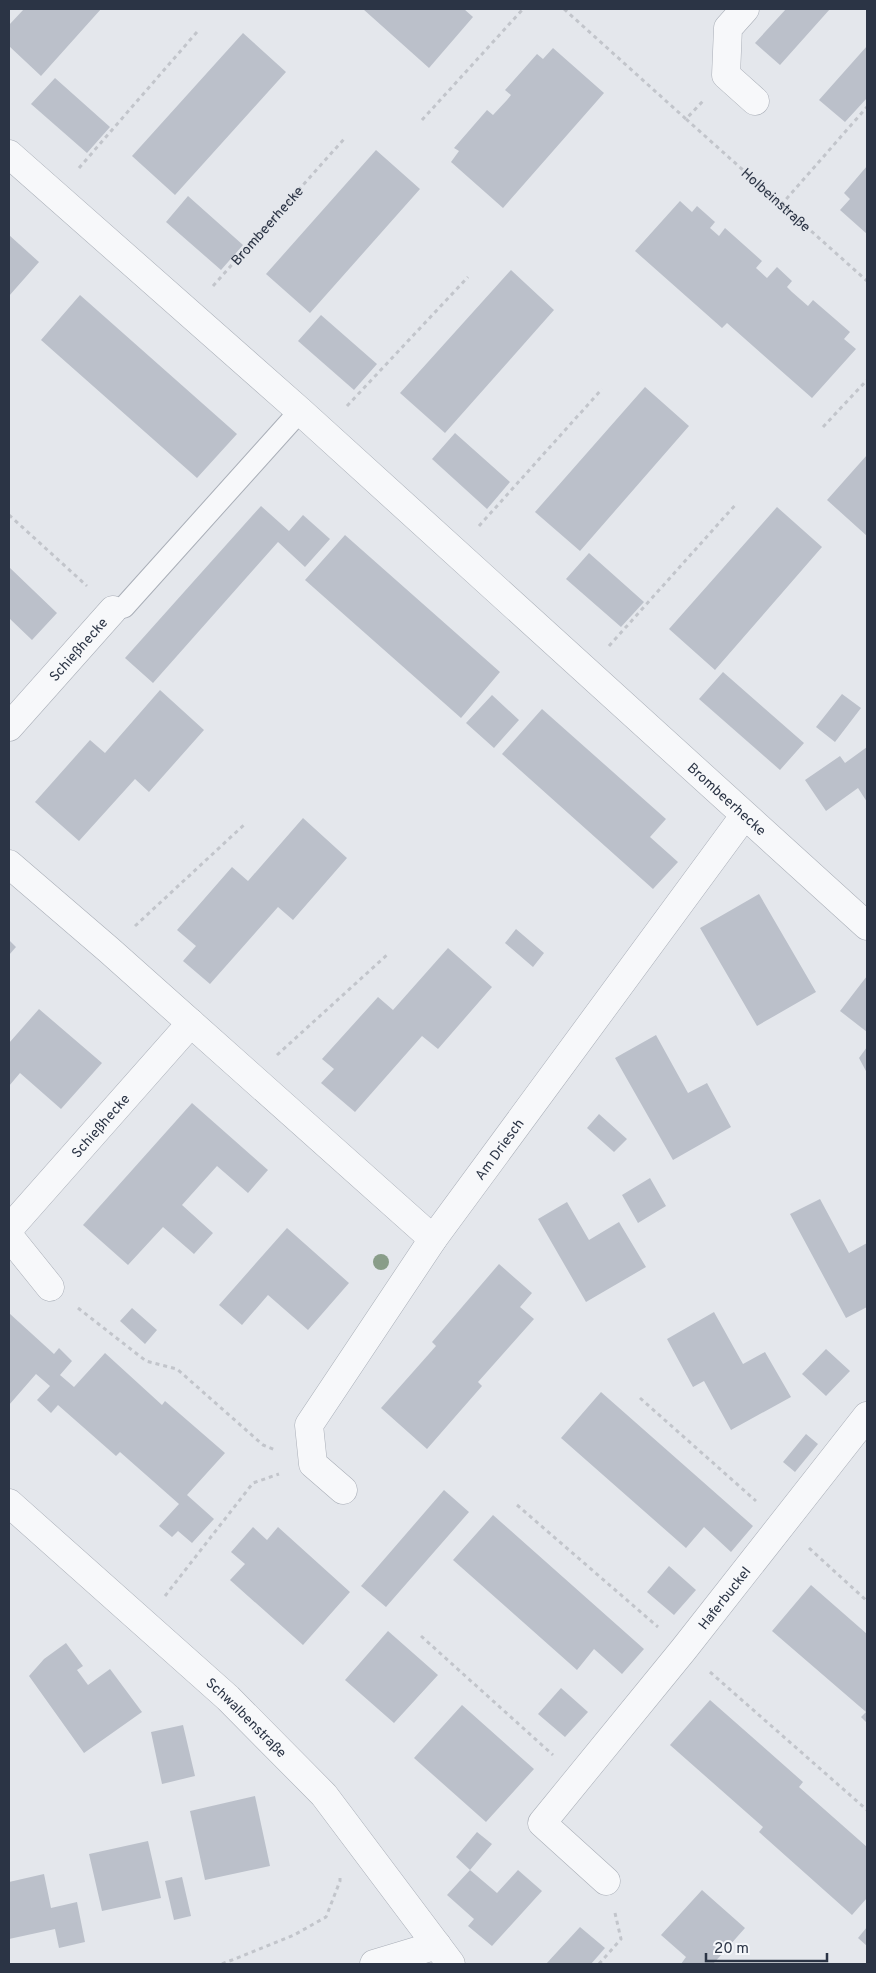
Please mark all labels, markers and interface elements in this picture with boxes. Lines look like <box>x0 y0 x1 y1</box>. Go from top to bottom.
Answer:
street label: Holbeinstraße <box>737 165 813 236</box>
street label: Brombeerhecke <box>228 183 308 270</box>
street label: Schießhecke <box>46 615 112 686</box>
street label: Brombeerhecke <box>683 760 769 840</box>
street label: Schießhecke <box>69 1091 134 1162</box>
street label: Am Driesch <box>472 1116 528 1184</box>
street label: Haferbuckel <box>695 1564 755 1634</box>
street label: Schwalbenstraße <box>202 1675 289 1762</box>
scale bar <box>706 1930 827 1962</box>
text: 20 m <box>714 1940 749 1959</box>

